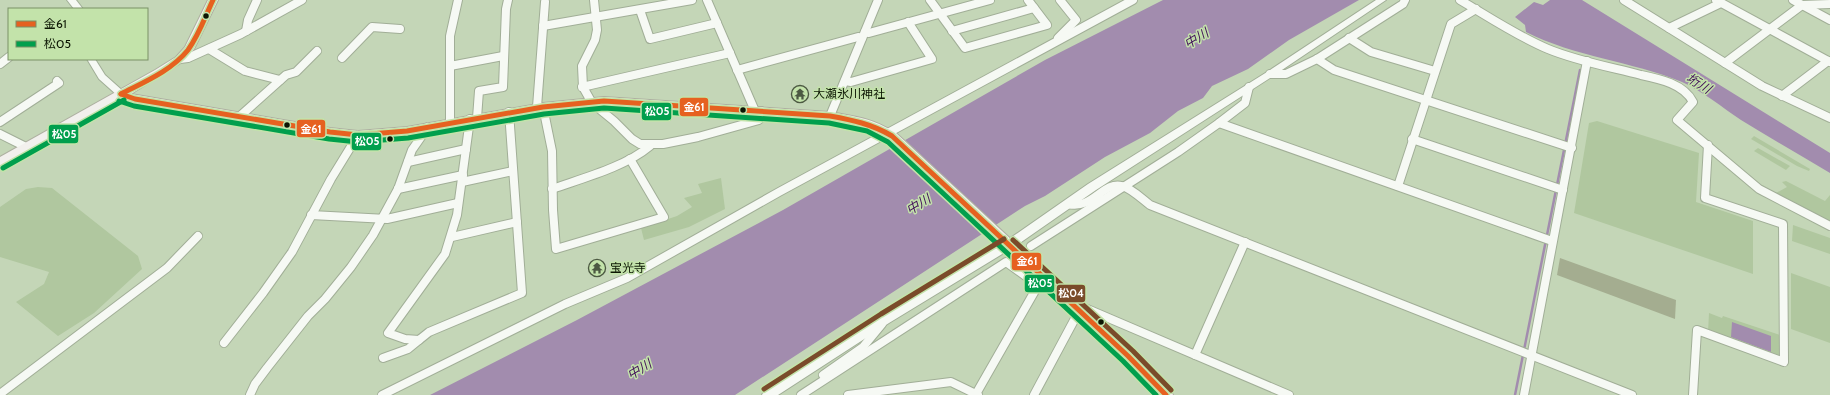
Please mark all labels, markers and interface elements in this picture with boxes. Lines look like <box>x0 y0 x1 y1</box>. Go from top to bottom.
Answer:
legend <box>8 8 148 60</box>
unlabelled marker <box>201 11 211 21</box>
text: 金61 <box>44 16 67 31</box>
water label: 中川 <box>1181 23 1213 52</box>
text: 松05 <box>44 36 71 51</box>
water label: 垳川 <box>1684 69 1716 98</box>
temple icon: 大瀬氷川神社 <box>790 84 810 104</box>
place label: 大瀬氷川神社 <box>813 86 885 101</box>
line badge: 金61 <box>679 97 709 117</box>
text: 金61 <box>683 100 705 114</box>
line badge: 松05 <box>641 102 672 121</box>
text: 松05 <box>645 104 669 118</box>
unlabelled marker <box>738 105 748 115</box>
line badge: 金61 <box>296 119 326 138</box>
unlabelled marker <box>282 120 292 130</box>
text: 金61 <box>300 122 322 136</box>
line badge: 松05 <box>48 124 79 144</box>
text: 松05 <box>52 127 76 141</box>
line badge: 松05 <box>351 132 382 151</box>
text: 松05 <box>355 134 379 148</box>
unlabelled marker <box>385 134 395 144</box>
water label: 中川 <box>903 189 935 218</box>
line badge: 金61 <box>1011 252 1042 271</box>
text: 金61 <box>1016 254 1038 268</box>
temple icon: 宝光寺 <box>587 258 607 278</box>
place label: 宝光寺 <box>610 260 646 275</box>
line badge: 松05 <box>1024 274 1055 293</box>
text: 松05 <box>1028 276 1052 290</box>
line badge: 松04 <box>1056 284 1086 303</box>
text: 松04 <box>1058 286 1084 300</box>
unlabelled marker <box>1096 317 1106 327</box>
water label: 中川 <box>624 354 656 383</box>

